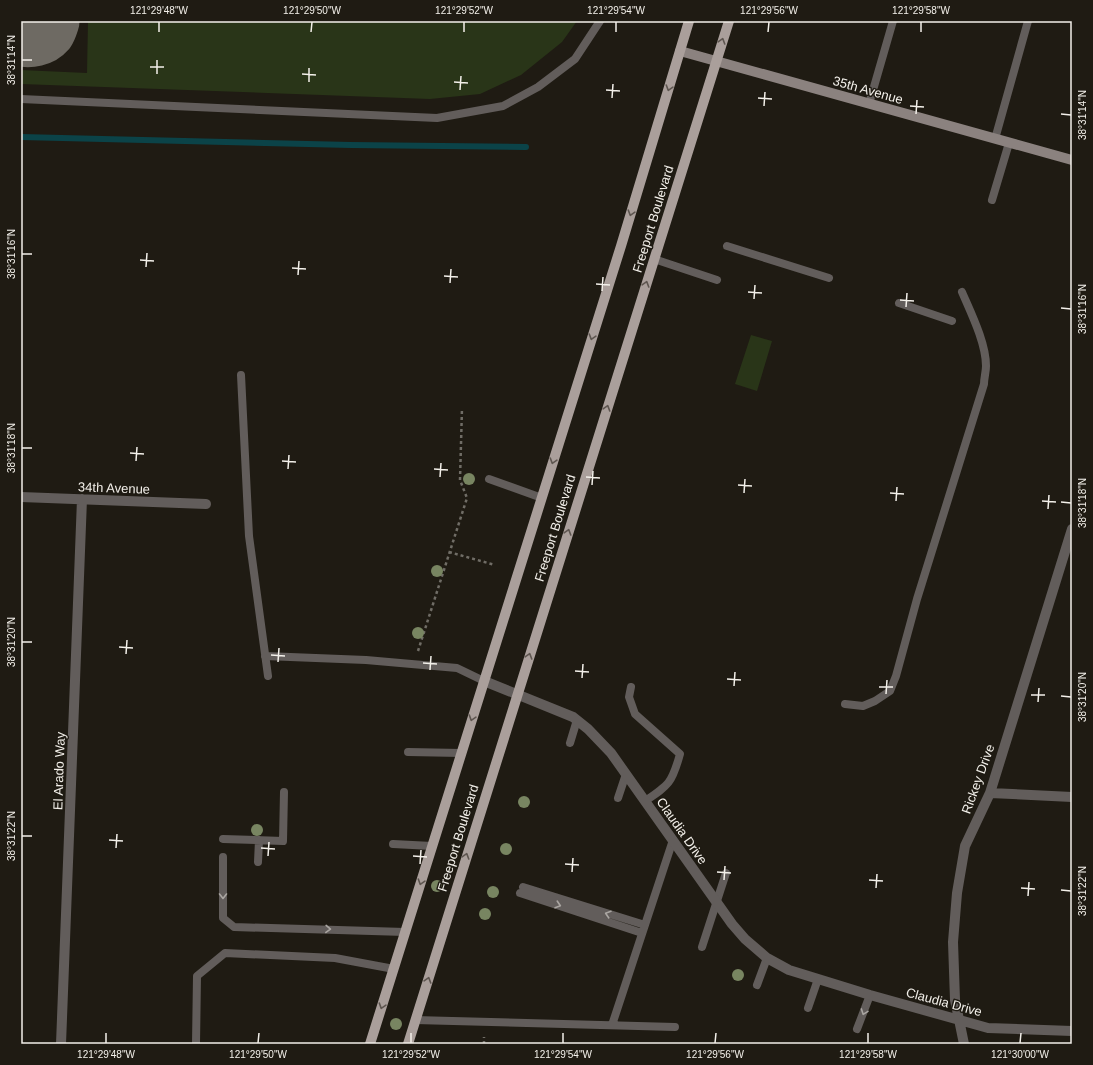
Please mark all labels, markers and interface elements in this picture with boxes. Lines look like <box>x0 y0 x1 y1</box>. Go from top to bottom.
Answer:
text: 121°29'48"W <box>130 5 188 16</box>
text: 121°29'50"W <box>283 5 341 16</box>
text: 121°29'52"W <box>435 5 493 16</box>
text: 121°29'54"W <box>587 5 645 16</box>
text: 121°29'56"W <box>740 5 798 16</box>
text: 121°29'58"W <box>892 5 950 16</box>
text: 38°31'14"N <box>6 35 17 85</box>
one-way arrow <box>717 38 726 45</box>
street label: 35th Avenue <box>831 73 905 107</box>
one-way arrow <box>665 85 674 92</box>
text: 38°31'14"N <box>1077 90 1088 140</box>
street label: Freeport Boulevard <box>630 164 676 274</box>
one-way arrow <box>627 209 636 216</box>
text: 38°31'16"N <box>6 229 17 279</box>
one-way arrow <box>641 281 650 288</box>
text: 38°31'16"N <box>1077 284 1088 334</box>
one-way arrow <box>589 333 597 340</box>
one-way arrow <box>602 405 611 412</box>
text: 38°31'18"N <box>6 423 17 473</box>
one-way arrow <box>550 457 558 464</box>
street label: Freeport Boulevard <box>532 473 578 583</box>
text: 38°31'18"N <box>1077 478 1088 528</box>
street label: 34th Avenue <box>78 479 150 497</box>
one-way arrow <box>563 529 572 536</box>
text: 38°31'20"N <box>6 617 17 667</box>
one-way arrow <box>524 653 533 660</box>
text: 38°31'20"N <box>1077 672 1088 722</box>
one-way arrow <box>468 714 477 721</box>
street label: El Arado Way <box>50 731 68 810</box>
street label: Rickey Drive <box>958 742 998 816</box>
street label: Freeport Boulevard <box>435 783 481 893</box>
street label: Claudia Drive <box>653 795 711 867</box>
text: 38°31'22"N <box>6 811 17 861</box>
one-way arrow <box>461 853 470 860</box>
text: 38°31'22"N <box>1077 866 1088 916</box>
one-way arrow <box>417 879 426 886</box>
one-way arrow <box>219 893 227 899</box>
one-way arrow <box>554 901 561 909</box>
one-way arrow <box>604 910 611 918</box>
one-way arrow <box>325 925 331 934</box>
one-way arrow <box>423 977 431 984</box>
street label: Claudia Drive <box>904 985 984 1019</box>
one-way arrow <box>378 1003 387 1010</box>
one-way arrow <box>860 1009 868 1016</box>
text: 121°29'48"W <box>77 1049 135 1060</box>
text: 121°29'50"W <box>229 1049 287 1060</box>
text: 121°29'52"W <box>382 1049 440 1060</box>
text: 121°29'54"W <box>534 1049 592 1060</box>
text: 121°29'56"W <box>686 1049 744 1060</box>
text: 121°29'58"W <box>839 1049 897 1060</box>
text: 121°30'00"W <box>991 1049 1049 1060</box>

